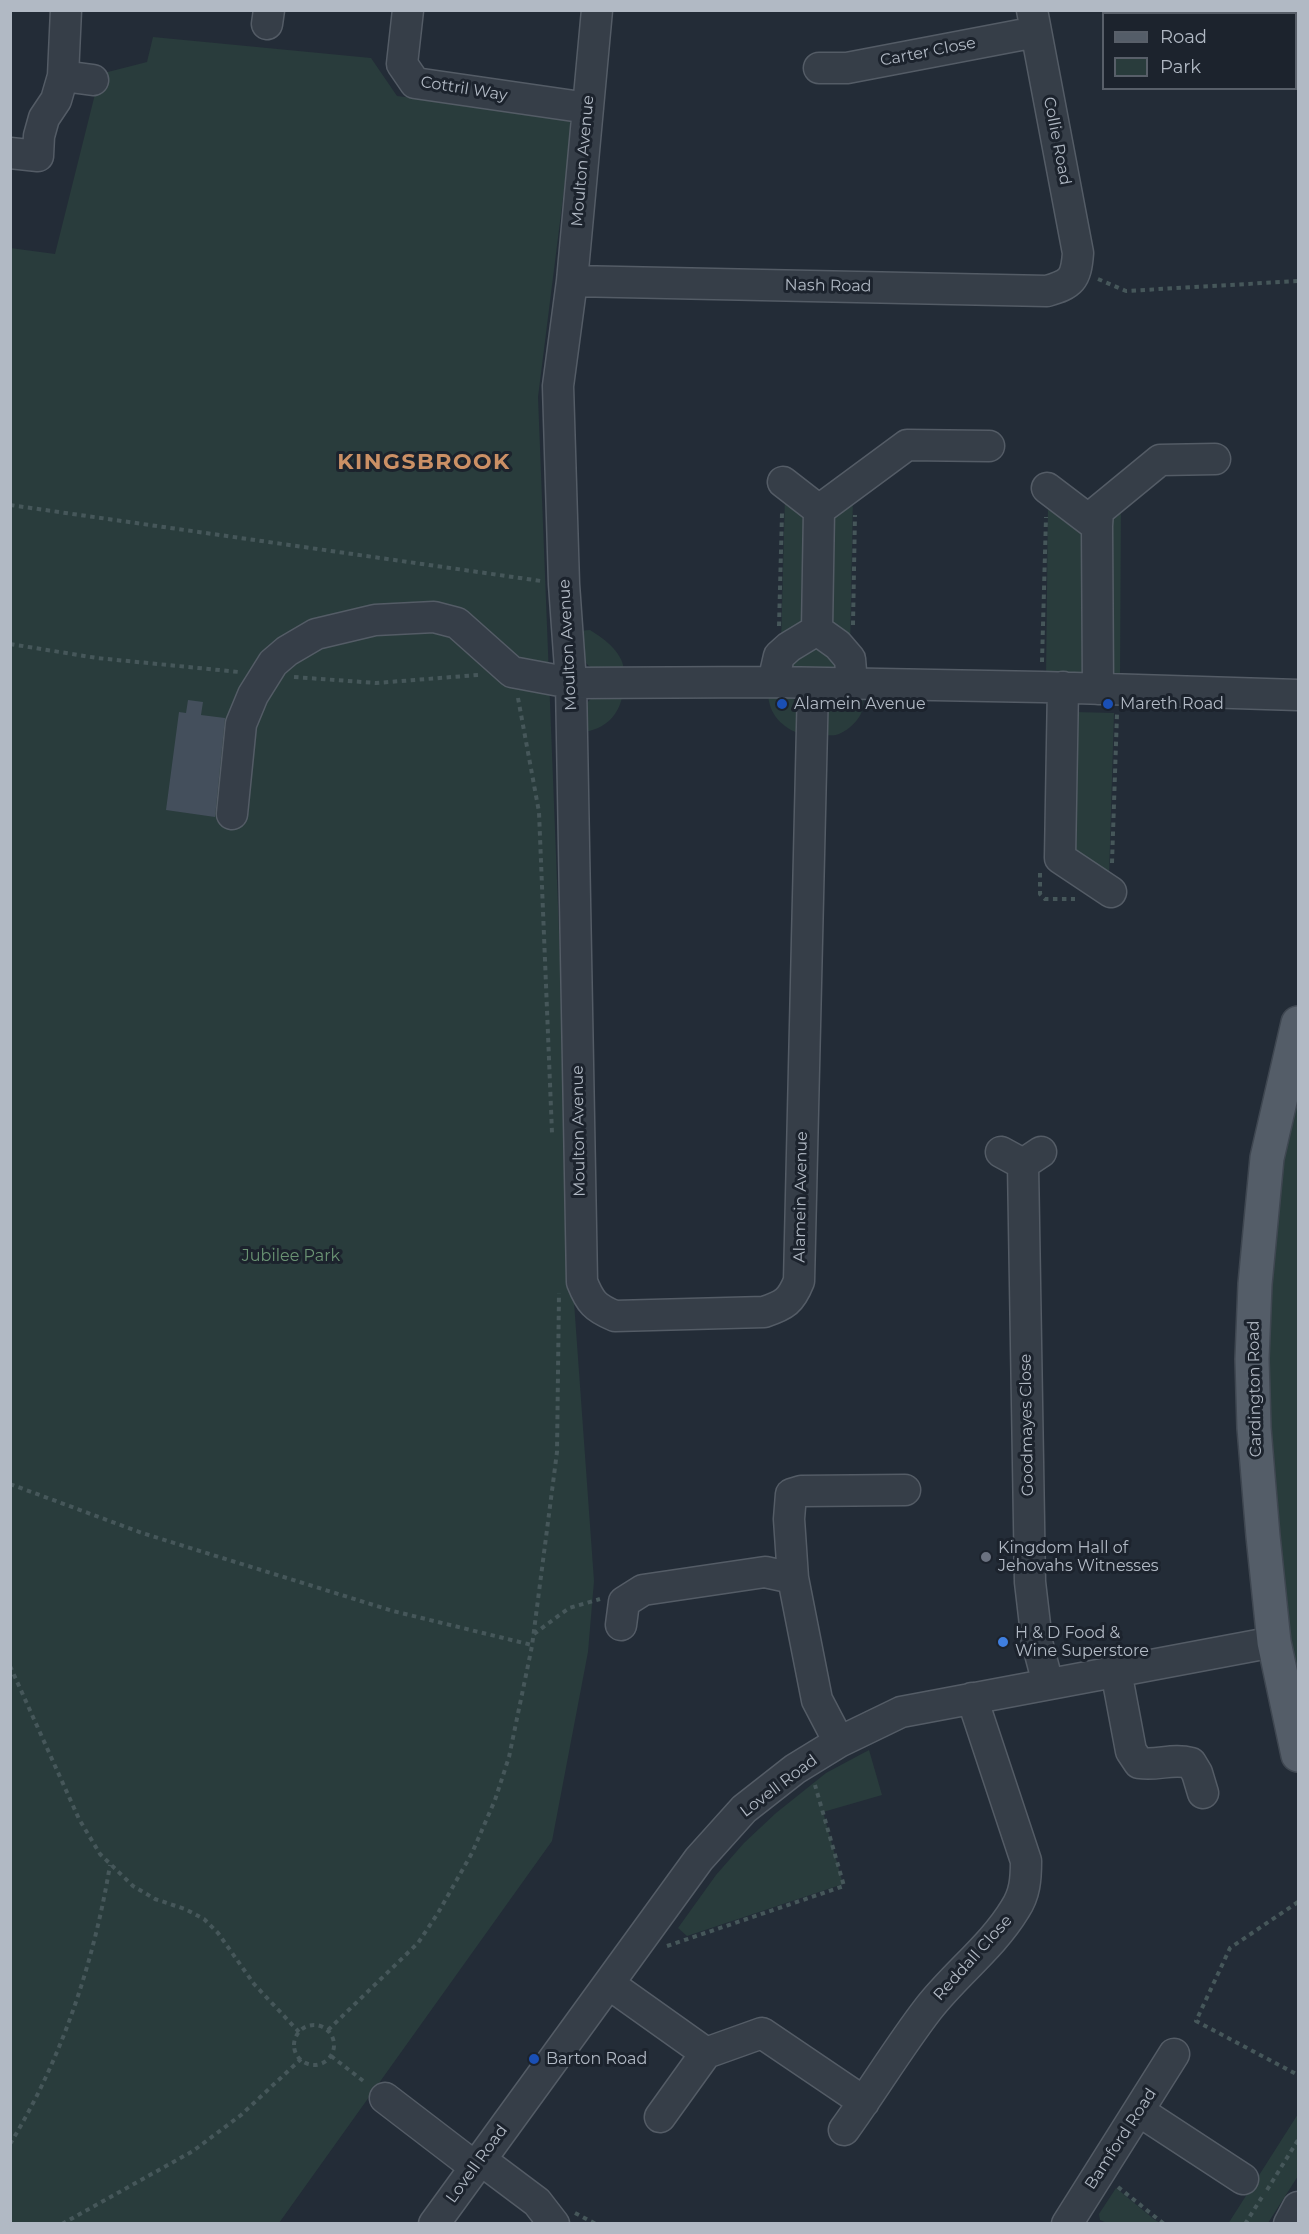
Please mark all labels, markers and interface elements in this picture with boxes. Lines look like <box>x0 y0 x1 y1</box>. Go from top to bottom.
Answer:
legend <box>1102 12 1297 90</box>
text: Road <box>1160 26 1207 48</box>
street label: Carter Close <box>879 33 977 71</box>
text: Park <box>1160 56 1201 78</box>
street label: Cottril Way <box>419 73 509 105</box>
street label: Moulton Avenue <box>568 94 598 228</box>
street label: Collie Road <box>1039 95 1075 187</box>
street label: Nash Road <box>784 276 872 296</box>
district label: KINGSBROOK <box>337 450 511 476</box>
street label: Moulton Avenue <box>555 579 581 711</box>
place label: Alamein Avenue <box>794 694 926 714</box>
place label: Mareth Road <box>1120 694 1224 714</box>
marker: Alamein Avenue <box>775 697 789 711</box>
marker: Mareth Road <box>1101 697 1115 711</box>
street label: Moulton Avenue <box>568 1065 590 1197</box>
street label: Alamein Avenue <box>790 1131 812 1263</box>
park label: Jubilee Park <box>242 1246 340 1266</box>
street label: Cardington Road <box>1244 1320 1266 1458</box>
street label: Goodmayes Close <box>1016 1354 1038 1496</box>
place label: Kingdom Hall of Jehovahs Witnesses <box>998 1538 1159 1576</box>
marker: Kingdom Hall of Jehovahs Witnesses <box>979 1550 993 1564</box>
place label: H & D Food & Wine Superstore <box>1015 1623 1149 1661</box>
marker: H & D Food & Wine Superstore <box>996 1635 1010 1649</box>
street label: Lovell Road <box>737 1751 821 1821</box>
street label: Reddall Close <box>930 1911 1016 2005</box>
place label: Barton Road <box>546 2049 647 2069</box>
marker: Barton Road <box>527 2052 541 2066</box>
street label: Bamford Road <box>1081 2085 1161 2193</box>
street label: Lovell Road <box>442 2121 512 2207</box>

